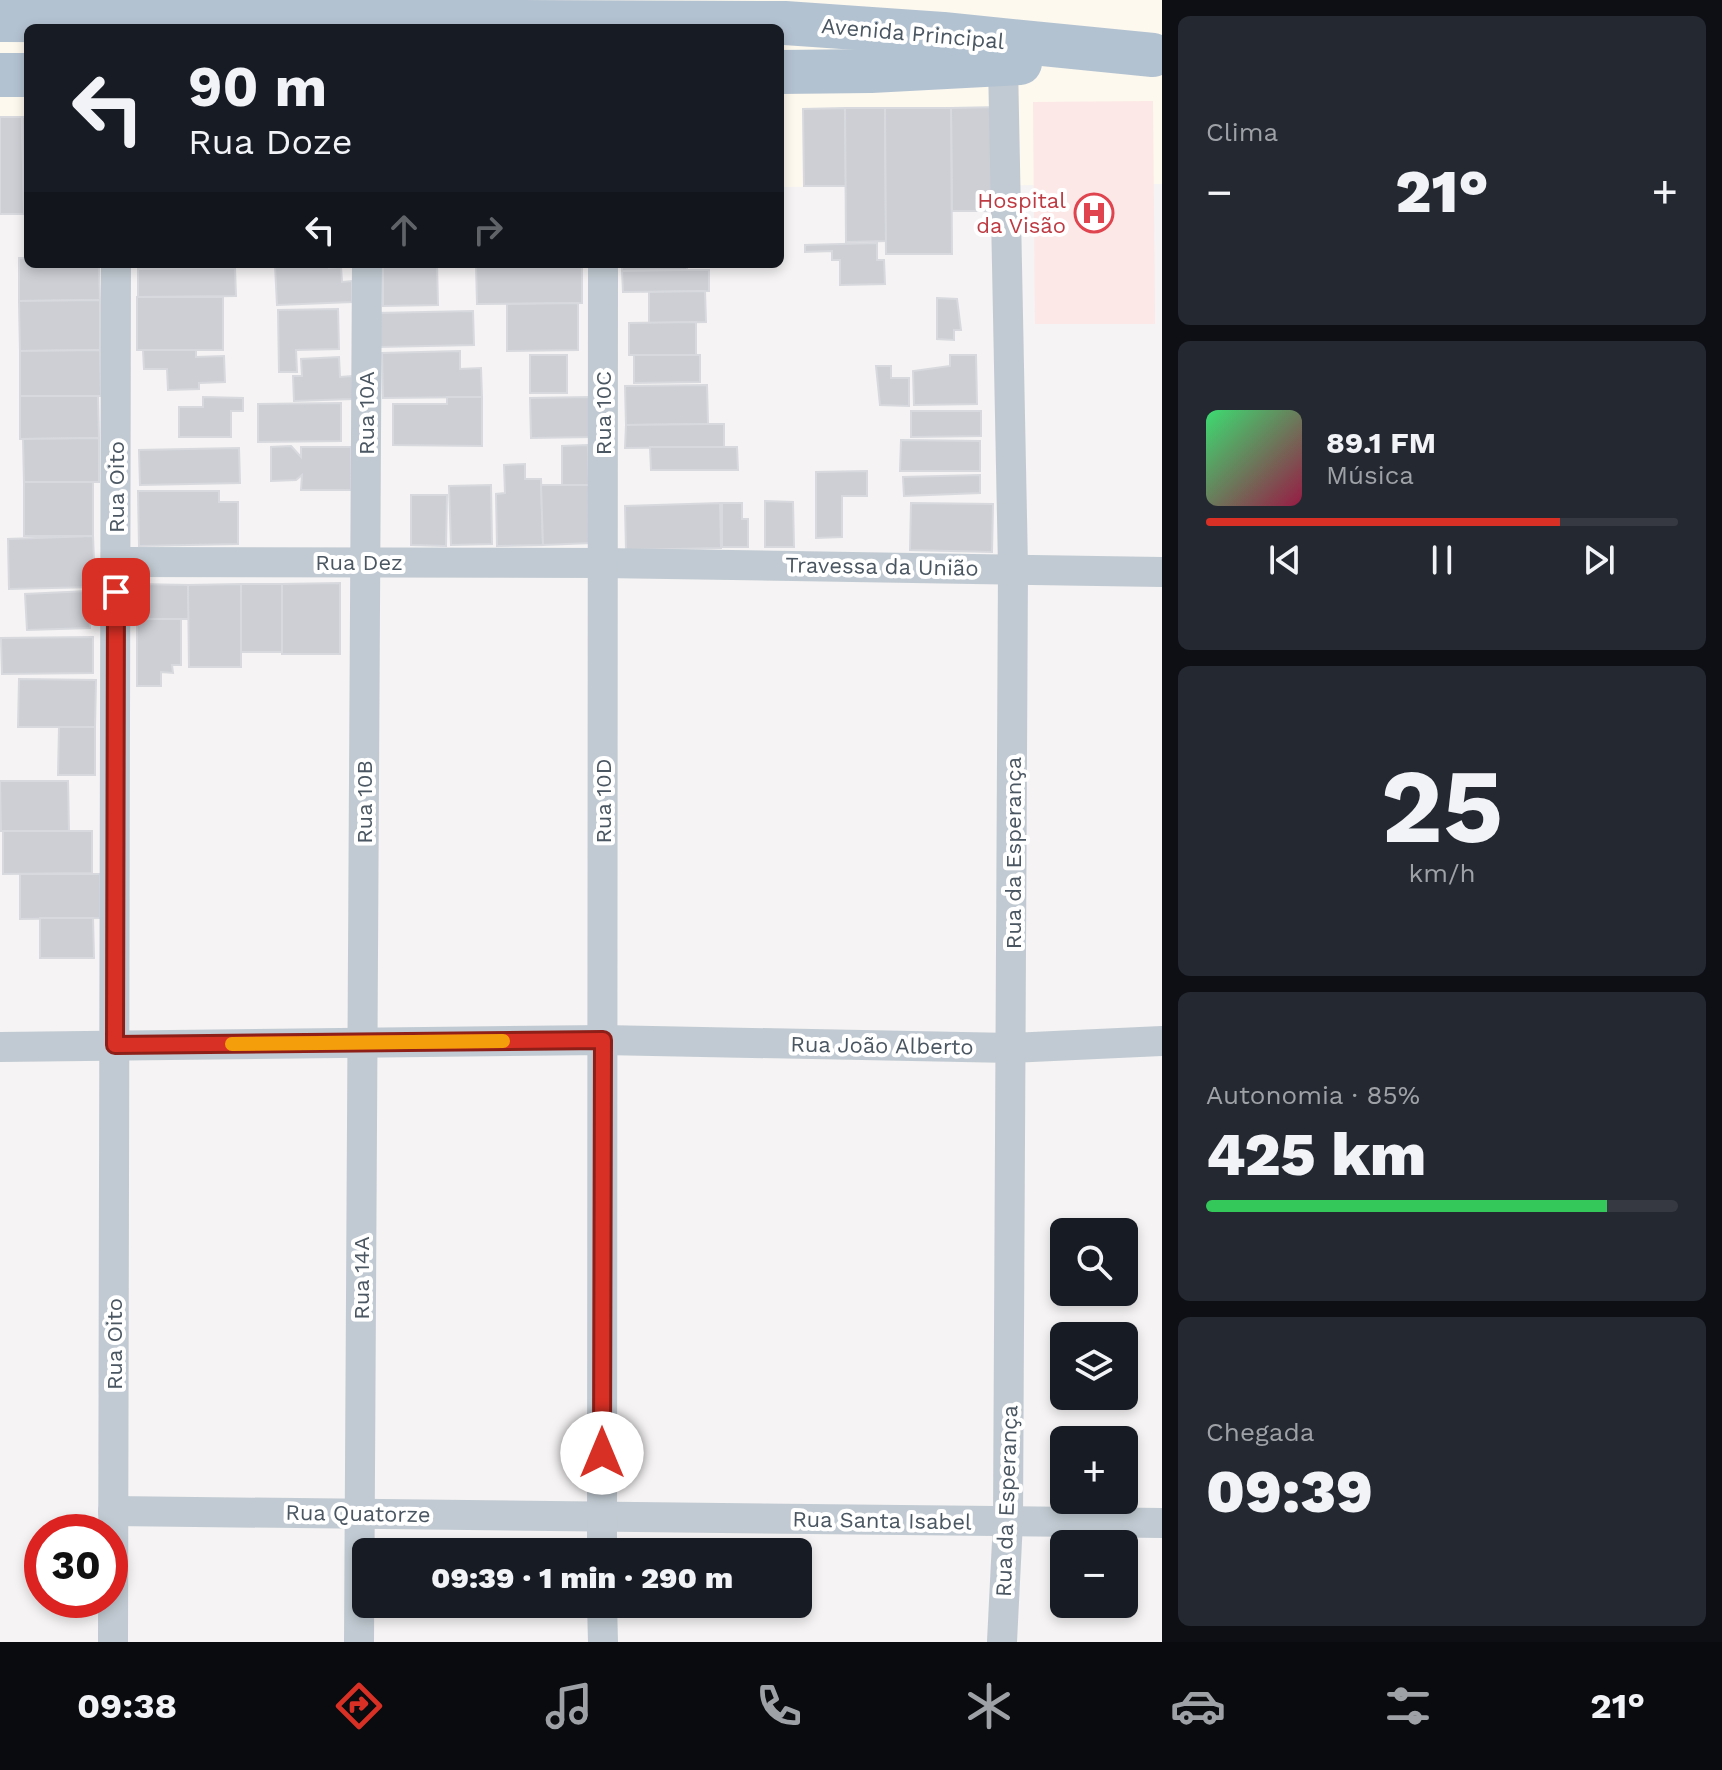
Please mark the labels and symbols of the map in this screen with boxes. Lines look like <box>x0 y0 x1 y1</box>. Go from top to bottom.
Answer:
street label: Avenida Principal <box>820 13 1006 54</box>
place label: Hospital da Visão <box>976 188 1066 238</box>
hospital icon: Hospital da Visão <box>1073 192 1115 234</box>
street label: Rua 10A <box>354 371 379 455</box>
street label: Rua 10C <box>591 371 616 455</box>
street label: Rua Oito <box>104 441 129 533</box>
street label: Rua Dez <box>315 550 403 575</box>
street label: Travessa da União <box>785 552 979 581</box>
pin <box>82 558 150 626</box>
street label: Rua da Esperança <box>1001 757 1026 949</box>
street label: Rua 10D <box>591 758 616 844</box>
street label: Rua 10B <box>352 760 377 844</box>
street label: Rua João Alberto <box>790 1031 974 1060</box>
street label: Rua 14A <box>349 1236 374 1320</box>
street label: Rua Oito <box>102 1298 127 1390</box>
street label: Rua da Esperança <box>991 1404 1022 1598</box>
position arrow <box>560 1411 644 1495</box>
street label: Rua Quatorze <box>285 1500 431 1527</box>
street label: Rua Santa Isabel <box>792 1506 972 1535</box>
speed limit sign: 30 <box>24 1514 128 1618</box>

